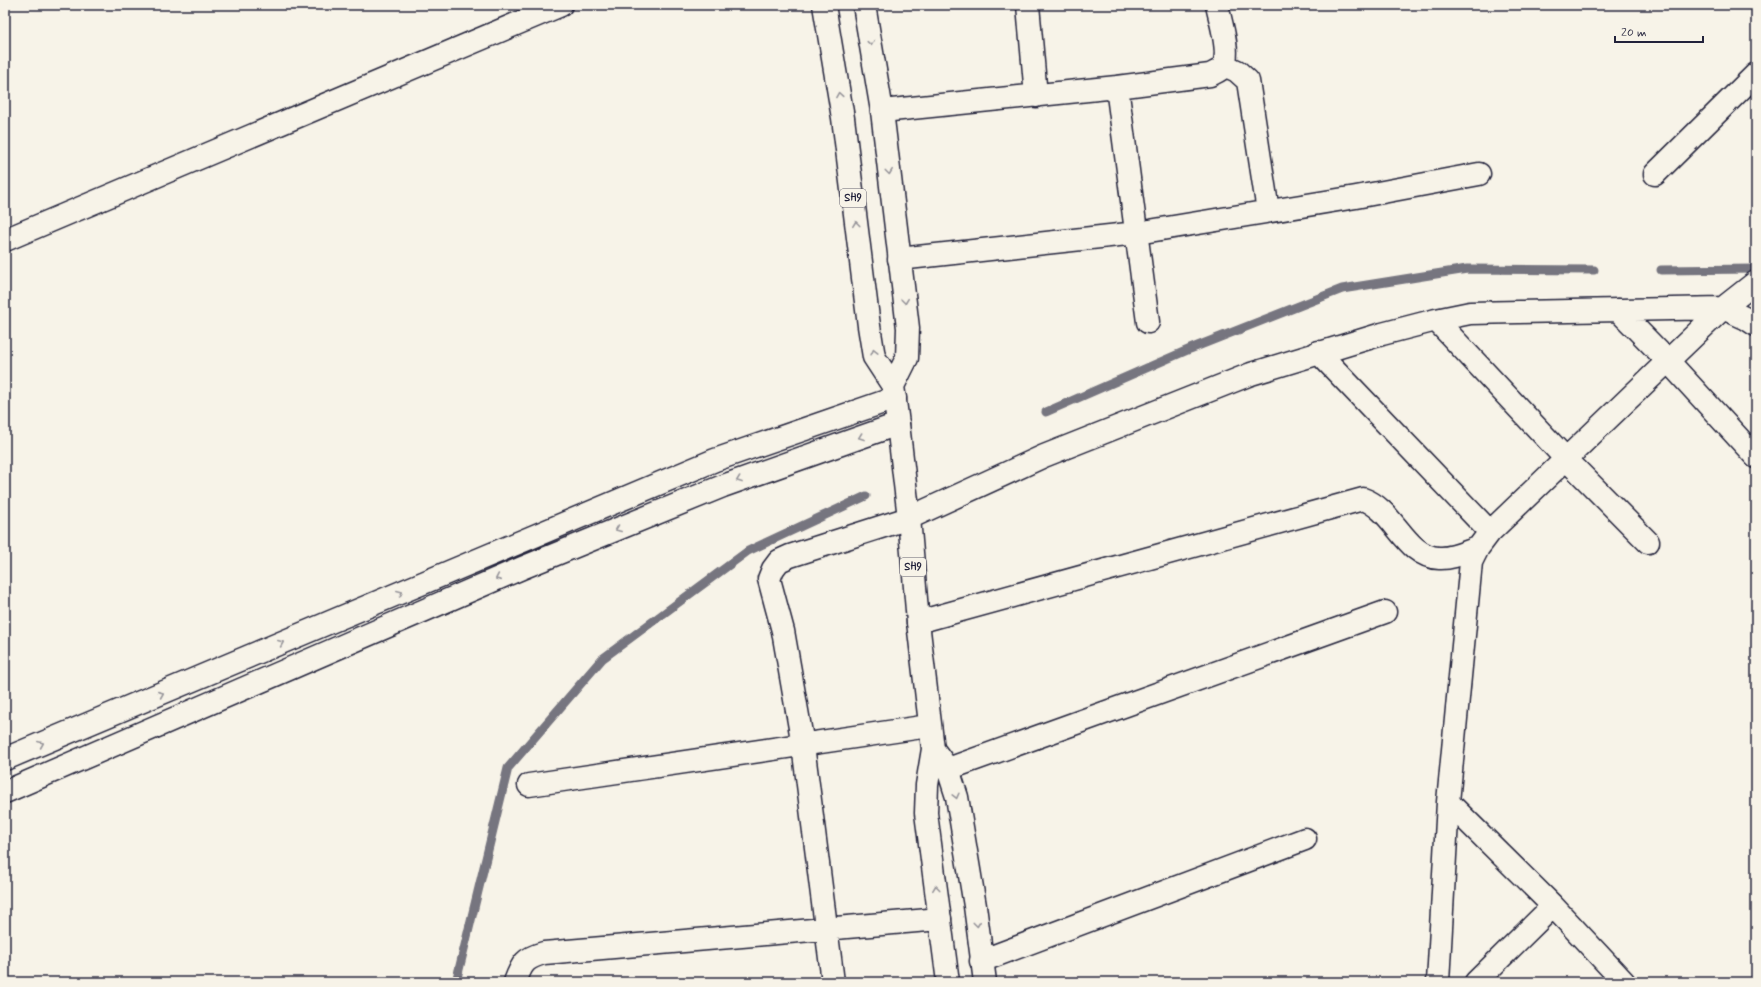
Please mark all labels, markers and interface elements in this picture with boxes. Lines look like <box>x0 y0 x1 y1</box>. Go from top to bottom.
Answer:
scale bar <box>1615 18 1703 44</box>
text: 20 m <box>1621 25 1647 41</box>
one-way arrow <box>866 40 874 47</box>
one-way arrow <box>835 92 844 98</box>
one-way arrow <box>884 169 893 175</box>
road number: SH9 <box>840 189 866 207</box>
one-way arrow <box>852 221 861 227</box>
one-way arrow <box>900 298 909 304</box>
one-way arrow <box>870 349 879 356</box>
one-way arrow <box>858 432 865 440</box>
one-way arrow <box>736 476 743 484</box>
one-way arrow <box>615 524 622 532</box>
road number: SH9 <box>900 558 926 576</box>
one-way arrow <box>495 573 502 581</box>
one-way arrow <box>396 590 404 598</box>
one-way arrow <box>277 640 284 648</box>
one-way arrow <box>156 691 164 699</box>
one-way arrow <box>37 741 44 749</box>
one-way arrow <box>951 792 960 799</box>
one-way arrow <box>932 885 941 891</box>
one-way arrow <box>972 921 981 927</box>

